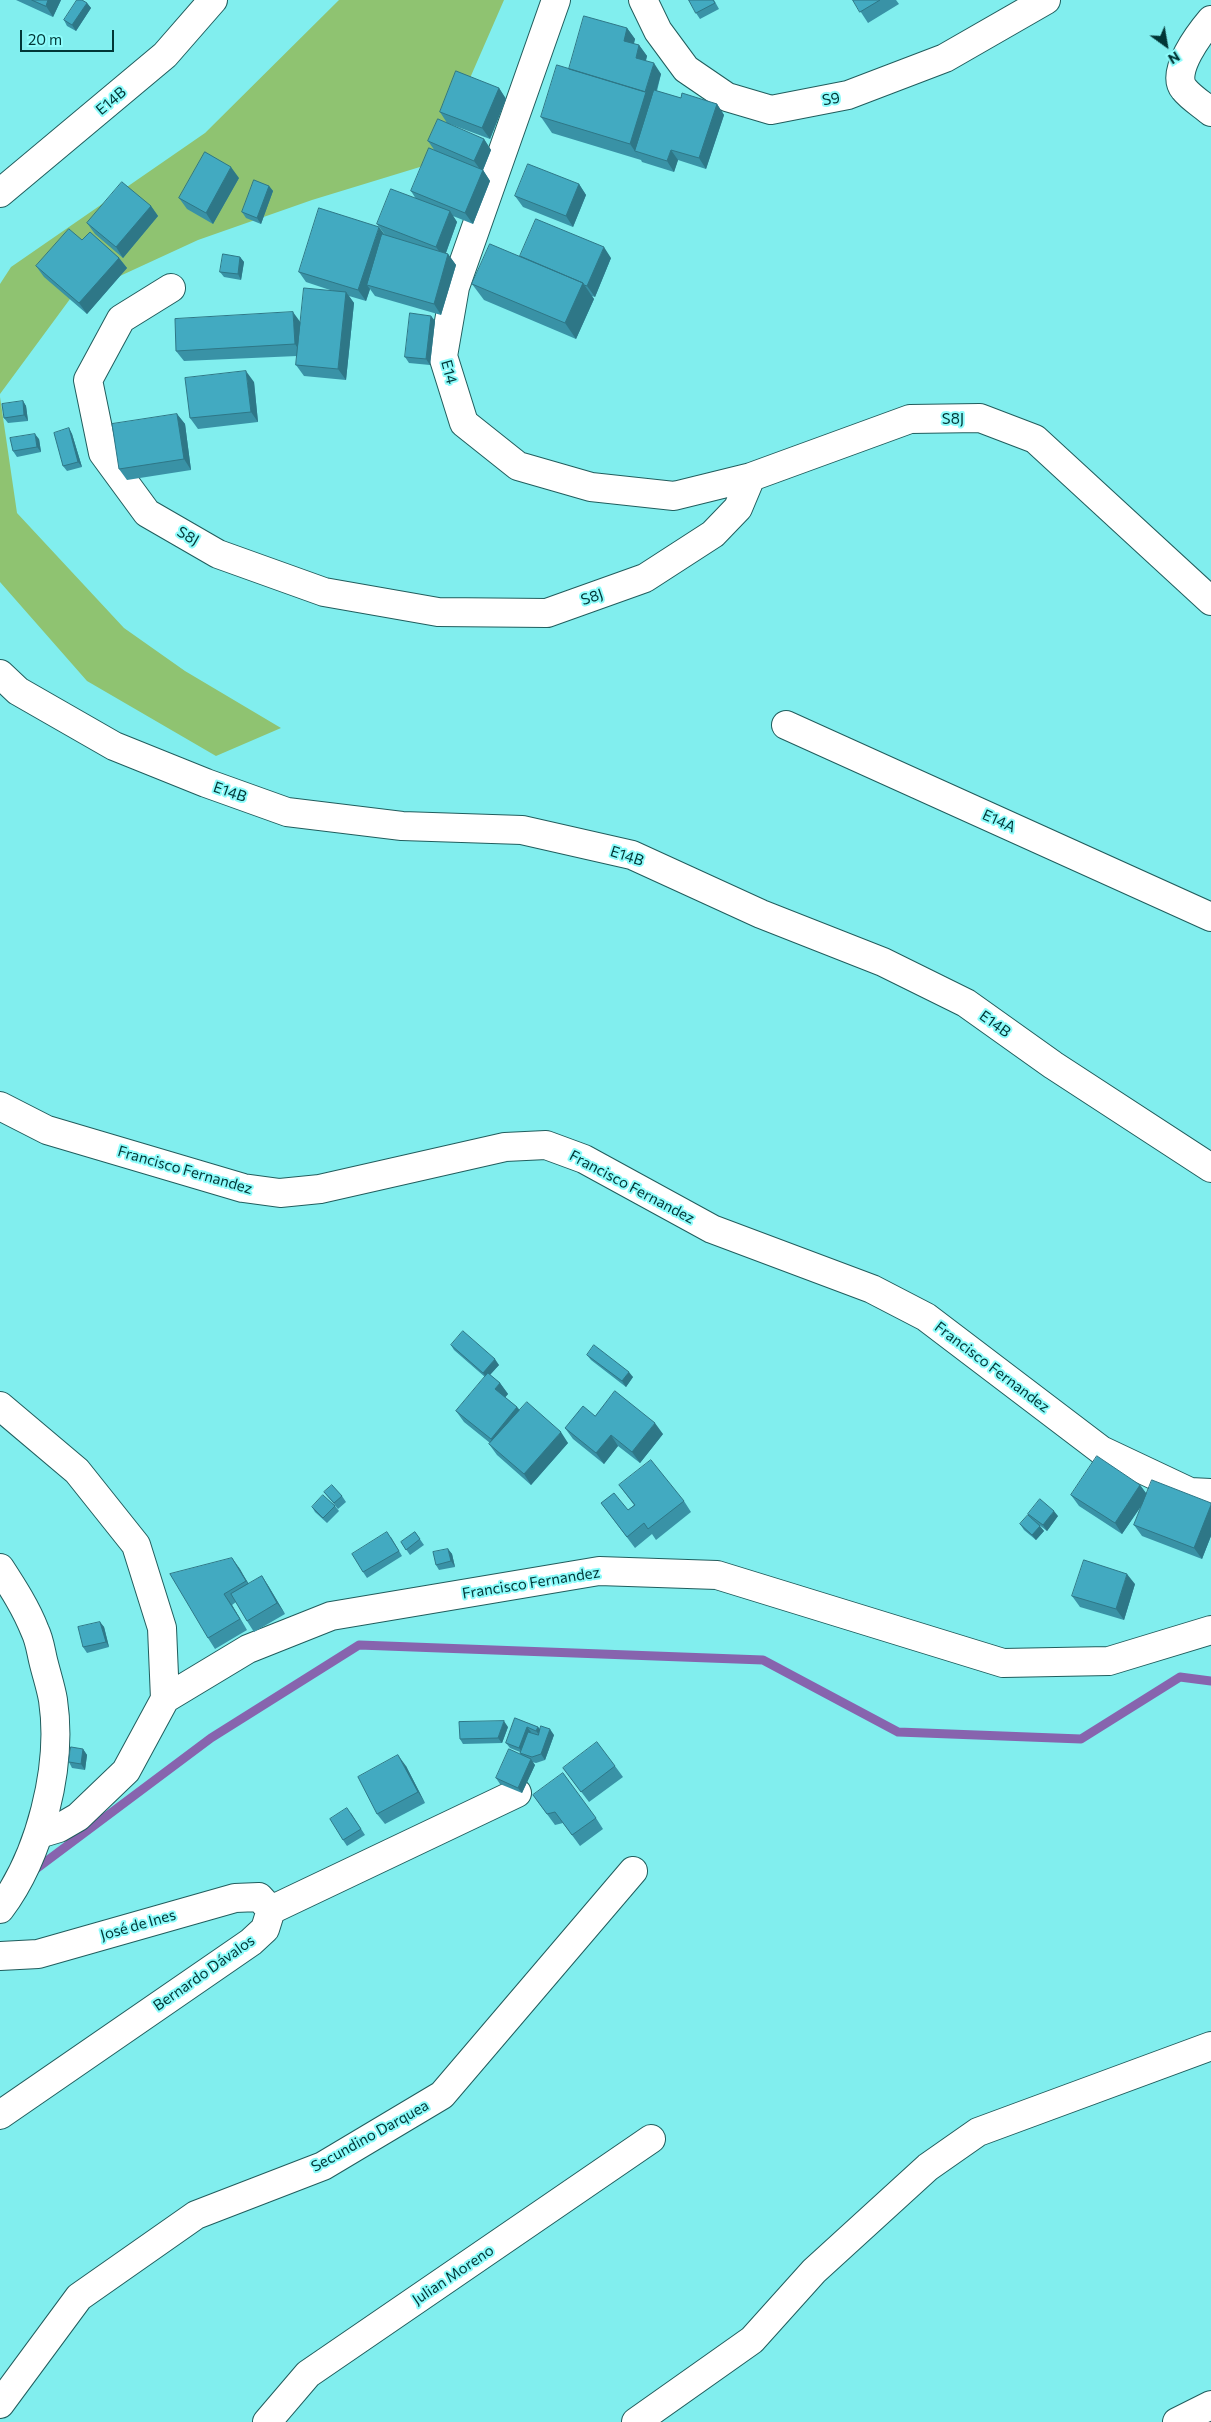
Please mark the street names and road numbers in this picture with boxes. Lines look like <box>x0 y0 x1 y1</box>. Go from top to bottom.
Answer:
street label: E14B <box>92 83 130 119</box>
street label: S9 <box>821 88 841 110</box>
street label: E14 <box>437 358 461 386</box>
street label: S8J <box>942 410 964 428</box>
street label: S8J <box>174 523 202 549</box>
street label: S8J <box>579 585 605 609</box>
street label: E14B <box>211 778 249 806</box>
street label: E14A <box>980 806 1018 836</box>
street label: E14B <box>608 842 646 870</box>
street label: E14B <box>976 1007 1014 1041</box>
street label: Francisco Fernandez <box>116 1142 254 1198</box>
street label: Francisco Fernandez <box>566 1146 698 1228</box>
street label: Francisco Fernandez <box>931 1318 1053 1416</box>
street label: Francisco Fernandez <box>461 1563 601 1603</box>
street label: José de Ines <box>98 1906 178 1944</box>
street label: Bernardo Dávalos <box>150 1931 258 2015</box>
street label: Secundino Darquea <box>308 2096 432 2176</box>
street label: Julian Moreno <box>409 2241 497 2309</box>

